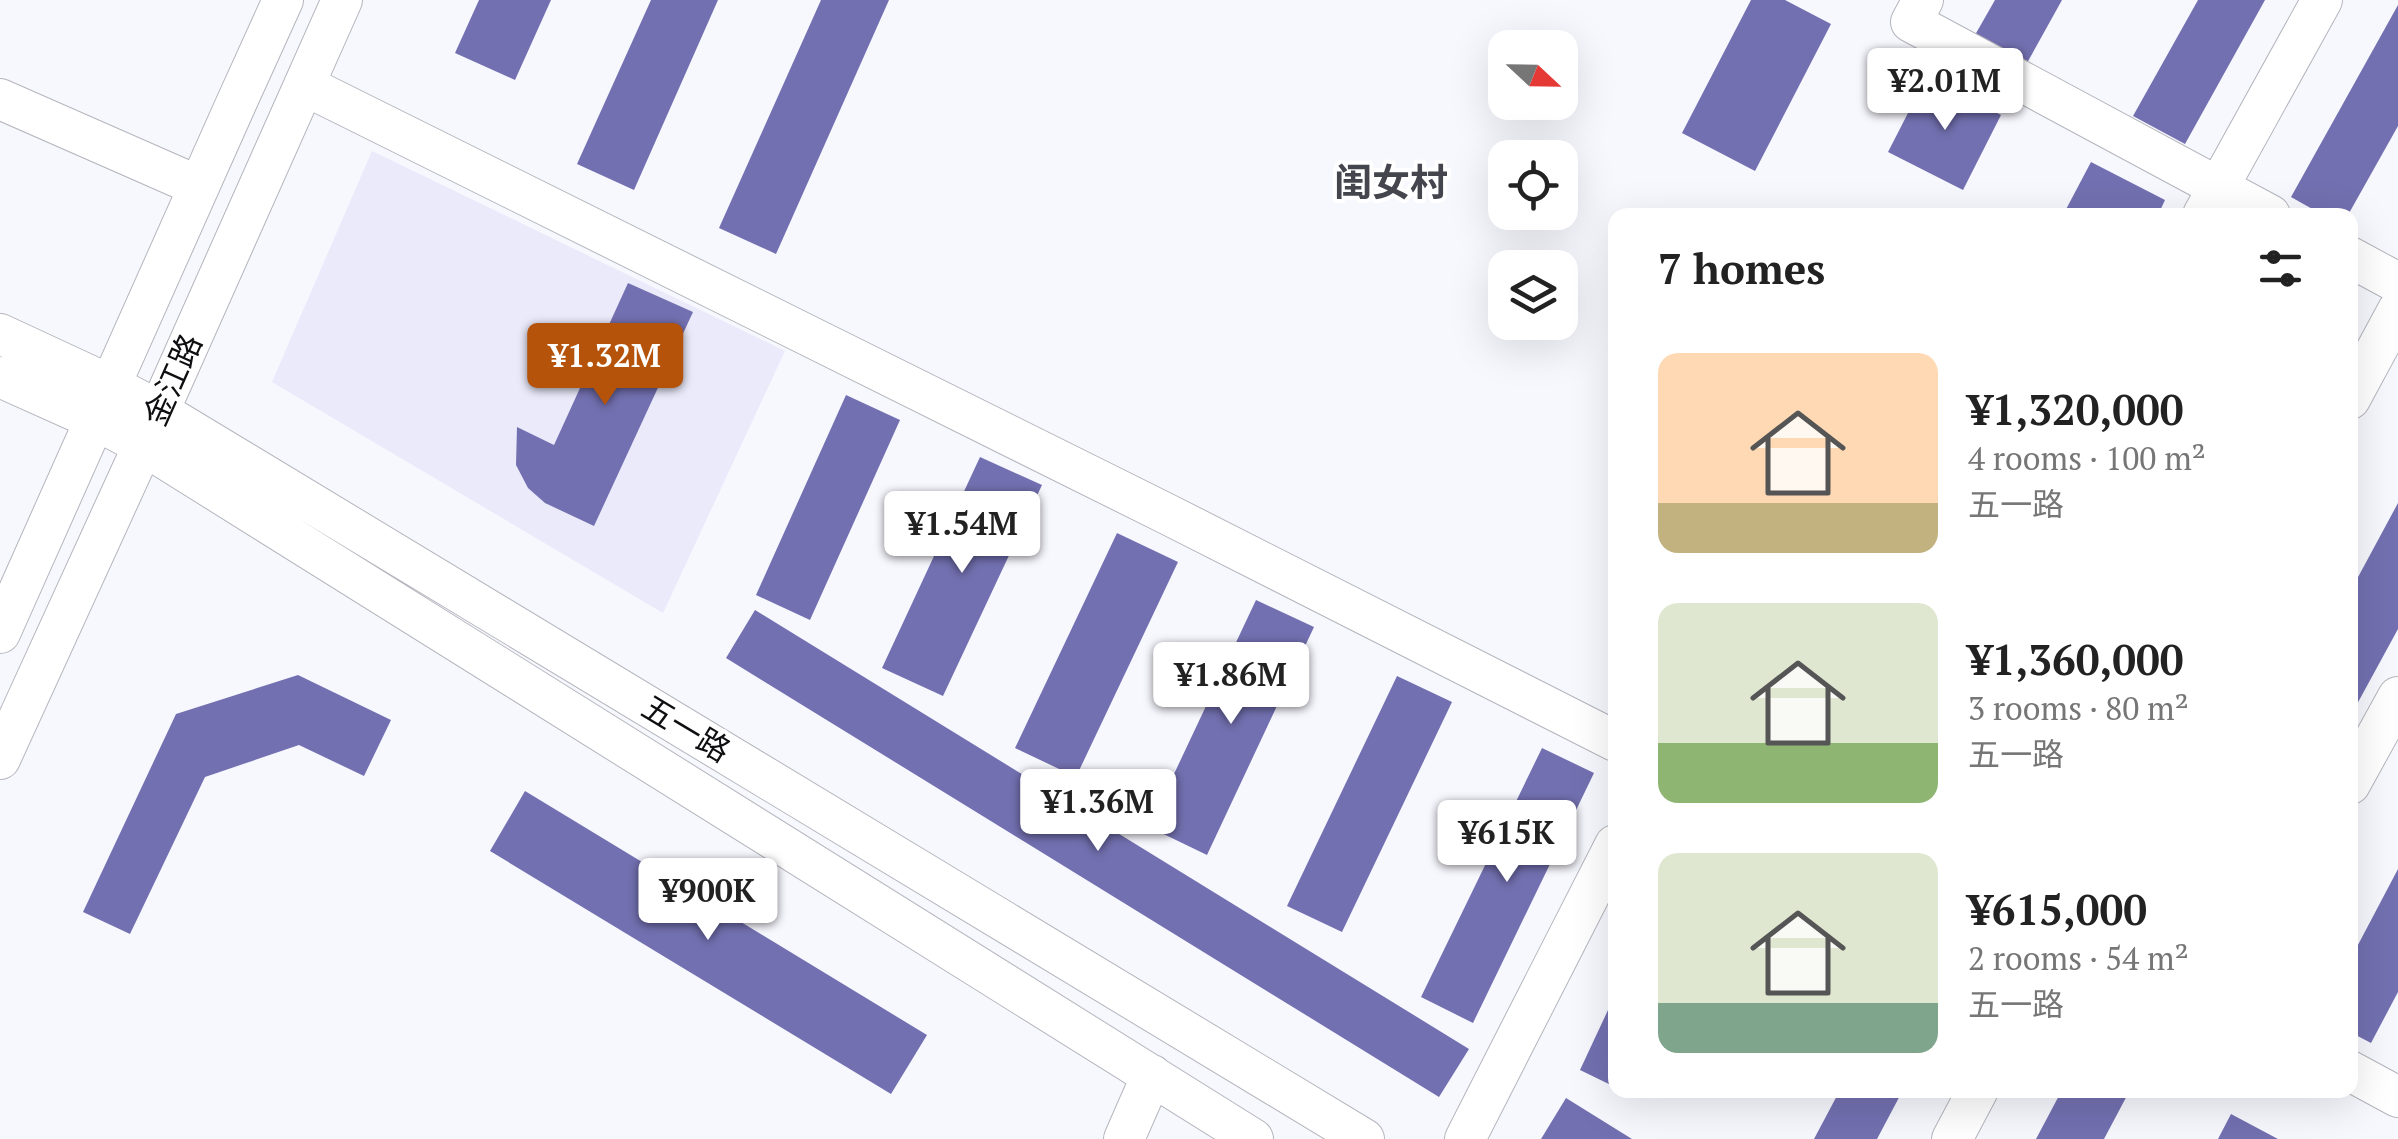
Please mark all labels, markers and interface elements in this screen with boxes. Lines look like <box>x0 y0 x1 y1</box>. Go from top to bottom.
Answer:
north arrow <box>1488 30 1578 120</box>
map controls <box>1488 30 1578 340</box>
pin: ¥2.01M <box>1864 48 2026 133</box>
text: ¥2.01M <box>1889 59 2001 101</box>
button: locate <box>1488 140 1578 230</box>
district label: 闺女村 <box>1334 157 1448 207</box>
text: 7 homes <box>1658 240 1825 296</box>
icon: filters <box>2253 241 2308 296</box>
button: layers <box>1488 250 1578 340</box>
pin: ¥1.32M <box>524 323 686 408</box>
street label: 金江路 <box>133 327 211 432</box>
text: ¥1.32M <box>549 334 661 376</box>
text: ¥1,320,000 <box>1968 381 2184 437</box>
icon: home <box>1738 393 1858 513</box>
text: 4 rooms · 100 m² <box>1968 437 2206 479</box>
text: 五一路 <box>1968 483 2064 525</box>
pin: ¥1.54M <box>881 491 1043 576</box>
text: ¥1.54M <box>906 502 1018 544</box>
text: ¥1,360,000 <box>1968 631 2184 687</box>
pin: ¥1.86M <box>1150 642 1312 727</box>
icon: home <box>1738 643 1858 763</box>
text: ¥1.86M <box>1175 653 1287 695</box>
street label: 五一路 <box>635 685 738 771</box>
text: 3 rooms · 80 m² <box>1968 687 2189 729</box>
text: 五一路 <box>1968 733 2064 775</box>
pin: ¥1.36M <box>1017 769 1179 854</box>
text: ¥1.36M <box>1042 780 1154 822</box>
pin: ¥615K <box>1437 800 1577 885</box>
text: ¥615K <box>1459 811 1555 853</box>
pin: ¥900K <box>638 858 778 943</box>
text: ¥900K <box>660 869 756 911</box>
text: ¥615,000 <box>1968 881 2147 937</box>
icon: home <box>1738 893 1858 1013</box>
text: 2 rooms · 54 m² <box>1968 937 2189 979</box>
text: 五一路 <box>1968 983 2064 1025</box>

